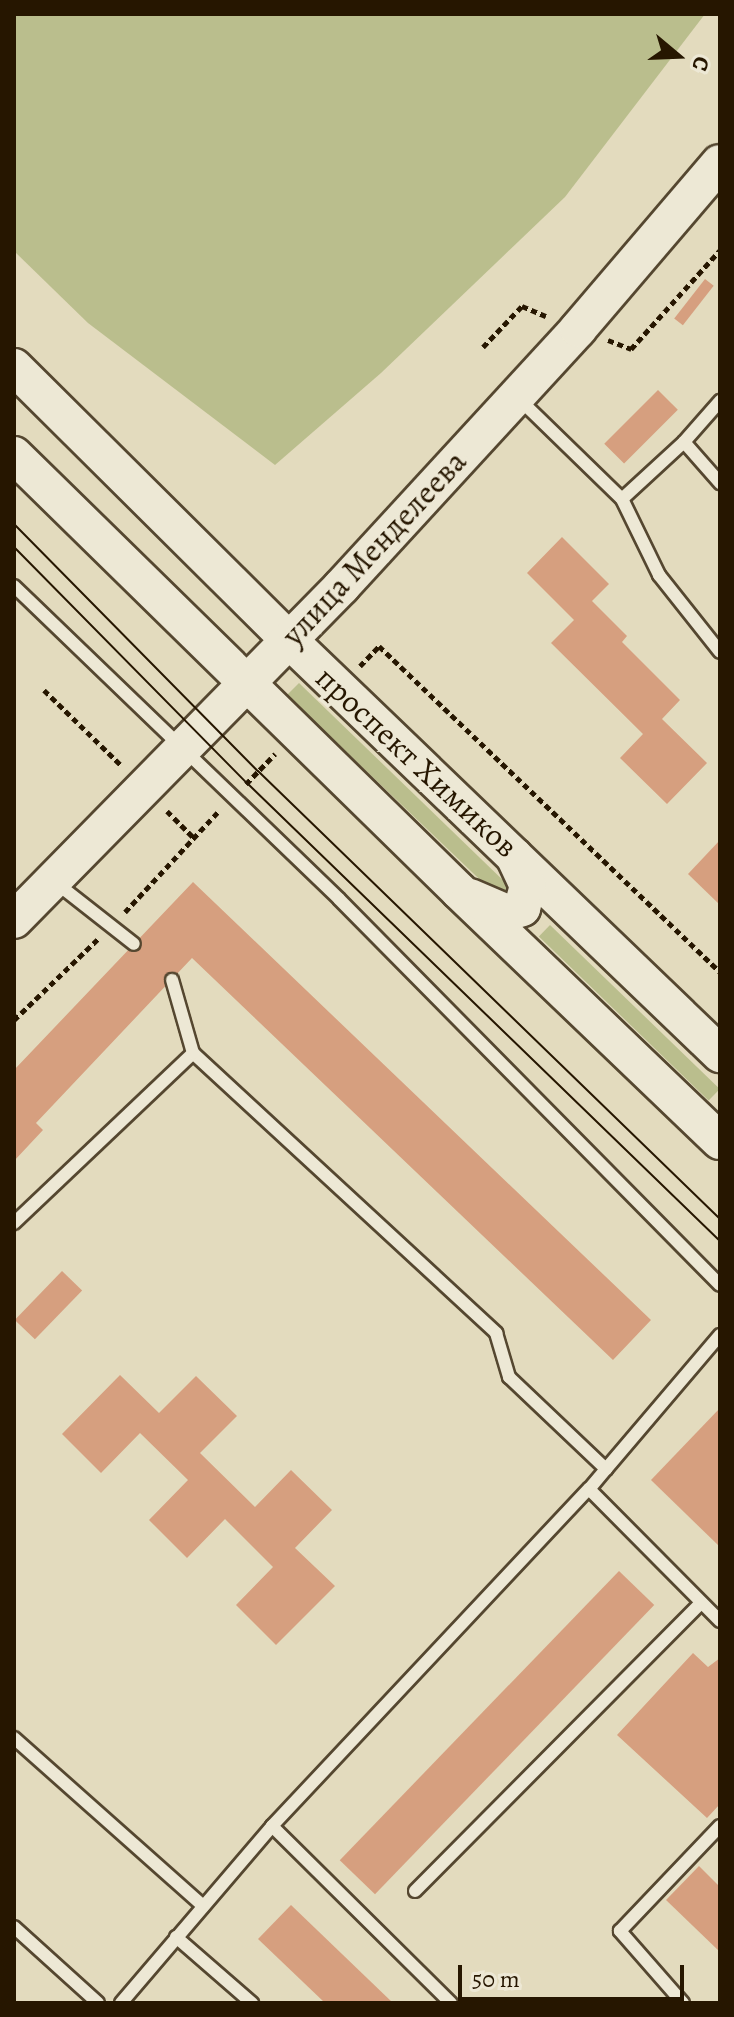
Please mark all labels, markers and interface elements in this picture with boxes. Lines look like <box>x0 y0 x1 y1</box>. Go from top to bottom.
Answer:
north arrow <box>638 16 718 96</box>
text: С <box>684 53 717 75</box>
street label: улица Менделеева <box>274 442 474 654</box>
street label: проспект Химиков <box>308 659 526 865</box>
scale bar <box>462 1949 688 1999</box>
text: 50 m <box>472 1963 520 1995</box>

